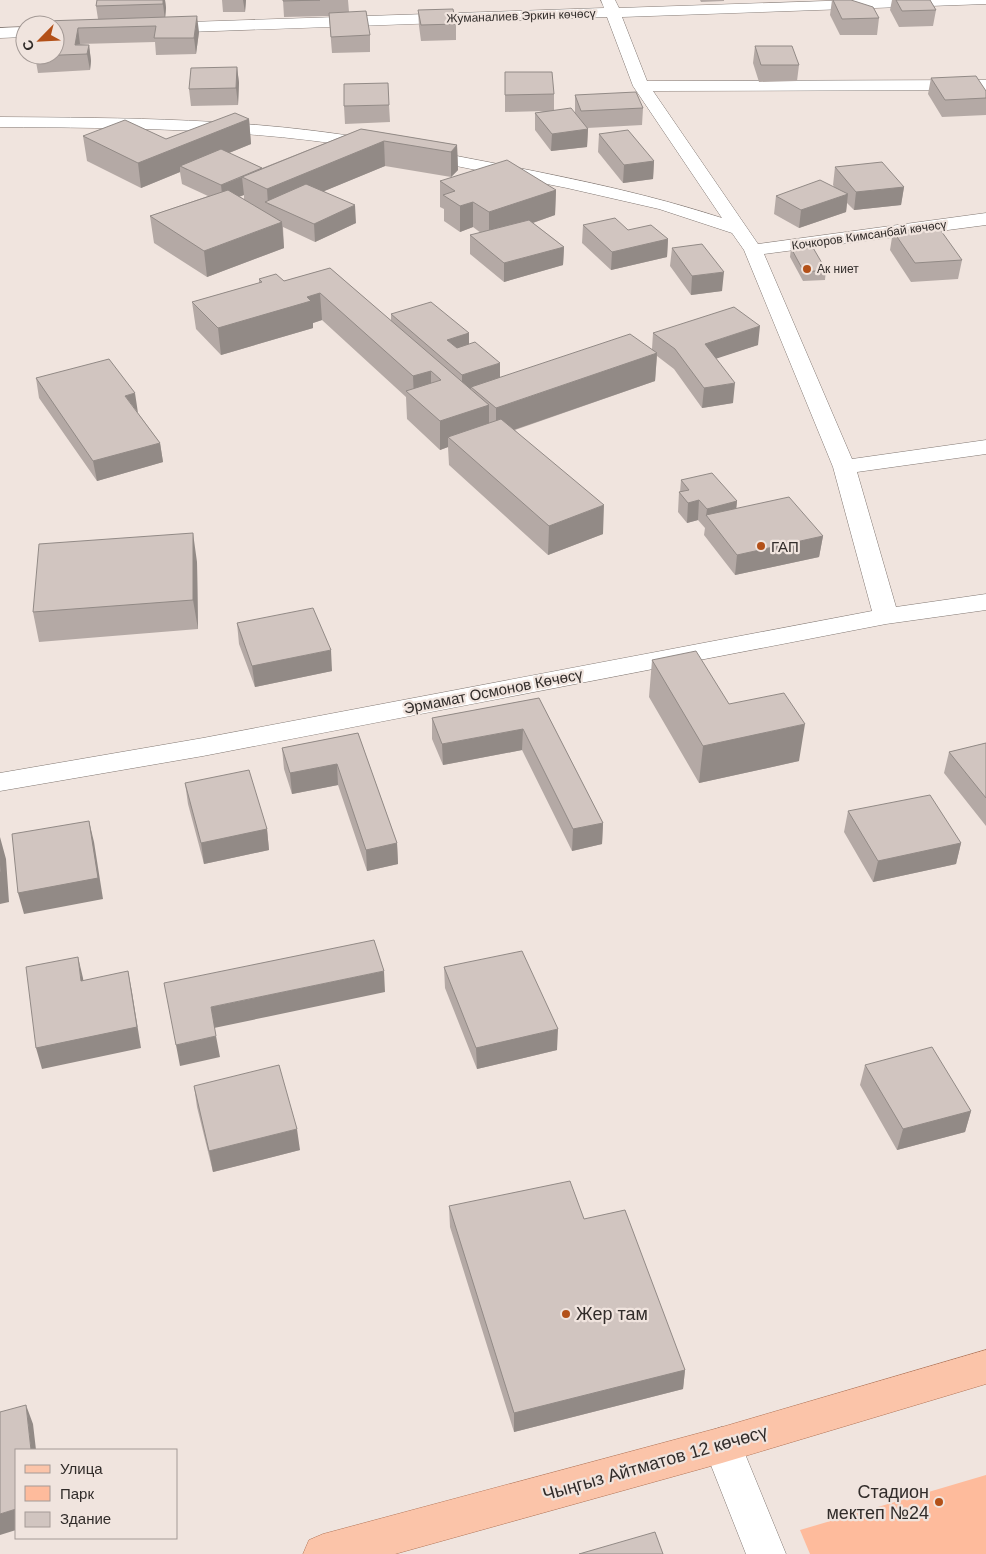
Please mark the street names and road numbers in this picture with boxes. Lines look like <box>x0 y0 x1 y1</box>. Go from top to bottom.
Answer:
street label: Жуманалиев Эркин көчөсү <box>446 6 596 26</box>
street label: Кочкоров Кимсанбай көчөсү <box>791 217 947 253</box>
street label: Эрмамат Осмонов Көчөсү <box>402 665 584 717</box>
street label: Чыңгыз Айтматов 12 көчөсү <box>540 1421 770 1505</box>

